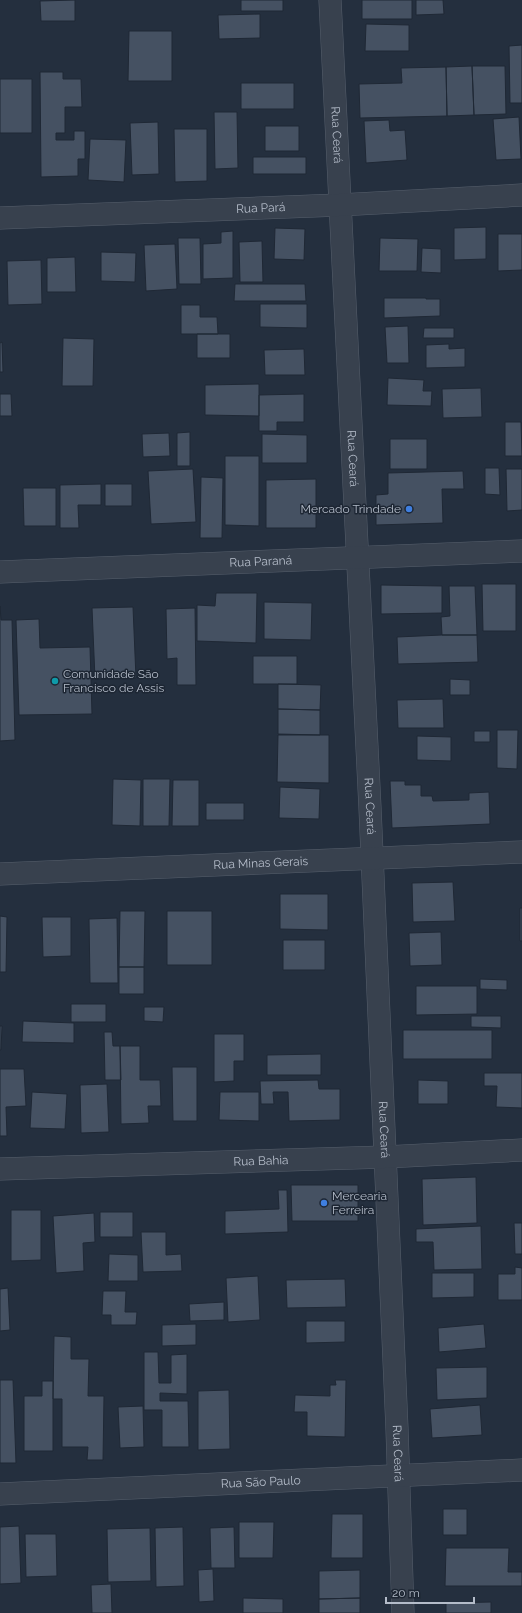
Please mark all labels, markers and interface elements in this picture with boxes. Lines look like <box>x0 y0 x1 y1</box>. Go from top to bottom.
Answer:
street label: Rua Ceará <box>328 106 345 164</box>
street label: Rua Pará <box>236 200 286 216</box>
street label: Rua Ceará <box>344 430 361 487</box>
place label: Mercado Trindade <box>300 502 401 516</box>
marker: Mercado Trindade <box>404 504 414 514</box>
street label: Rua Paraná <box>229 553 292 570</box>
place label: Comunidade São Francisco de Assis <box>63 667 164 695</box>
marker: Comunidade São Francisco de Assis <box>50 676 60 686</box>
street label: Rua Ceará <box>361 777 378 835</box>
street label: Rua Minas Gerais <box>213 854 309 872</box>
street label: Rua Ceará <box>376 1101 392 1159</box>
street label: Rua Bahia <box>233 1153 289 1169</box>
place label: Mercearia Ferreira <box>332 1189 387 1217</box>
marker: Mercearia Ferreira <box>319 1198 329 1208</box>
street label: Rua Ceará <box>390 1425 406 1482</box>
street label: Rua São Paulo <box>220 1473 301 1491</box>
scale bar <box>386 1579 474 1605</box>
text: 20 m <box>392 1586 420 1600</box>

